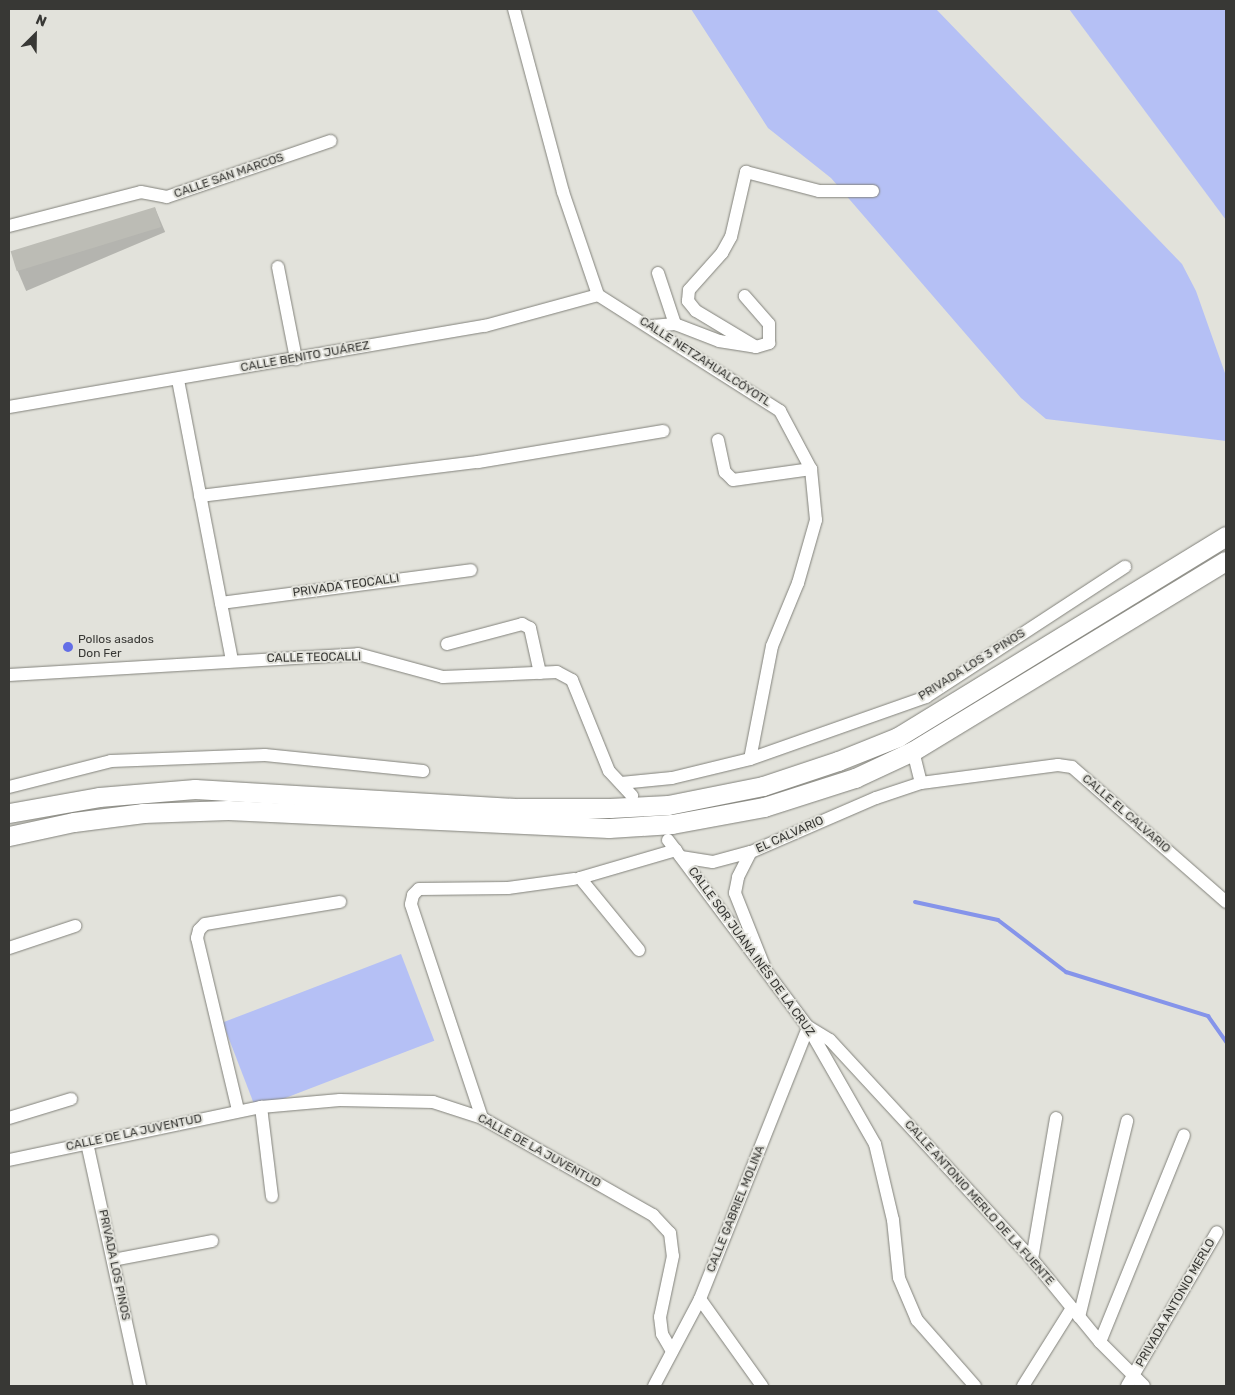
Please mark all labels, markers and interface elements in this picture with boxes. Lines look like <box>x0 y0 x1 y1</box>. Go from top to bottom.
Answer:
north arrow <box>10 10 60 60</box>
text: N <box>33 11 49 31</box>
street label: CALLE SAN MARCOS <box>172 150 286 202</box>
street label: CALLE NETZAHUALCÓYOTL <box>637 314 773 410</box>
street label: CALLE BENITO JUÁREZ <box>239 339 371 375</box>
street label: PRIVADA TEOCALLI <box>291 571 401 601</box>
street label: PRIVADA LOS 3 PINOS <box>916 626 1028 704</box>
place label: Pollos asados Don Fer <box>78 633 154 661</box>
marker: Pollos asados Don Fer <box>62 641 74 653</box>
street label: CALLE TEOCALLI <box>267 650 361 666</box>
street label: CALLE EL CALVARIO <box>1079 772 1173 856</box>
street label: EL CALVARIO <box>754 814 826 856</box>
street label: CALLE SOR JUANA INÉS DE LA CRUZ <box>685 864 817 1040</box>
street label: CALLE DE LA JUVENTUD <box>475 1111 603 1191</box>
street label: CALLE DE LA JUVENTUD <box>65 1112 203 1154</box>
street label: CALLE ANTONIO MERLO DE LA FUENTE <box>901 1117 1057 1289</box>
street label: CALLE GABRIEL MOLINA <box>704 1143 768 1275</box>
street label: PRIVADA LOS PINOS <box>95 1208 133 1322</box>
street label: PRIVADA ANTONIO MERLO <box>1133 1236 1219 1370</box>

